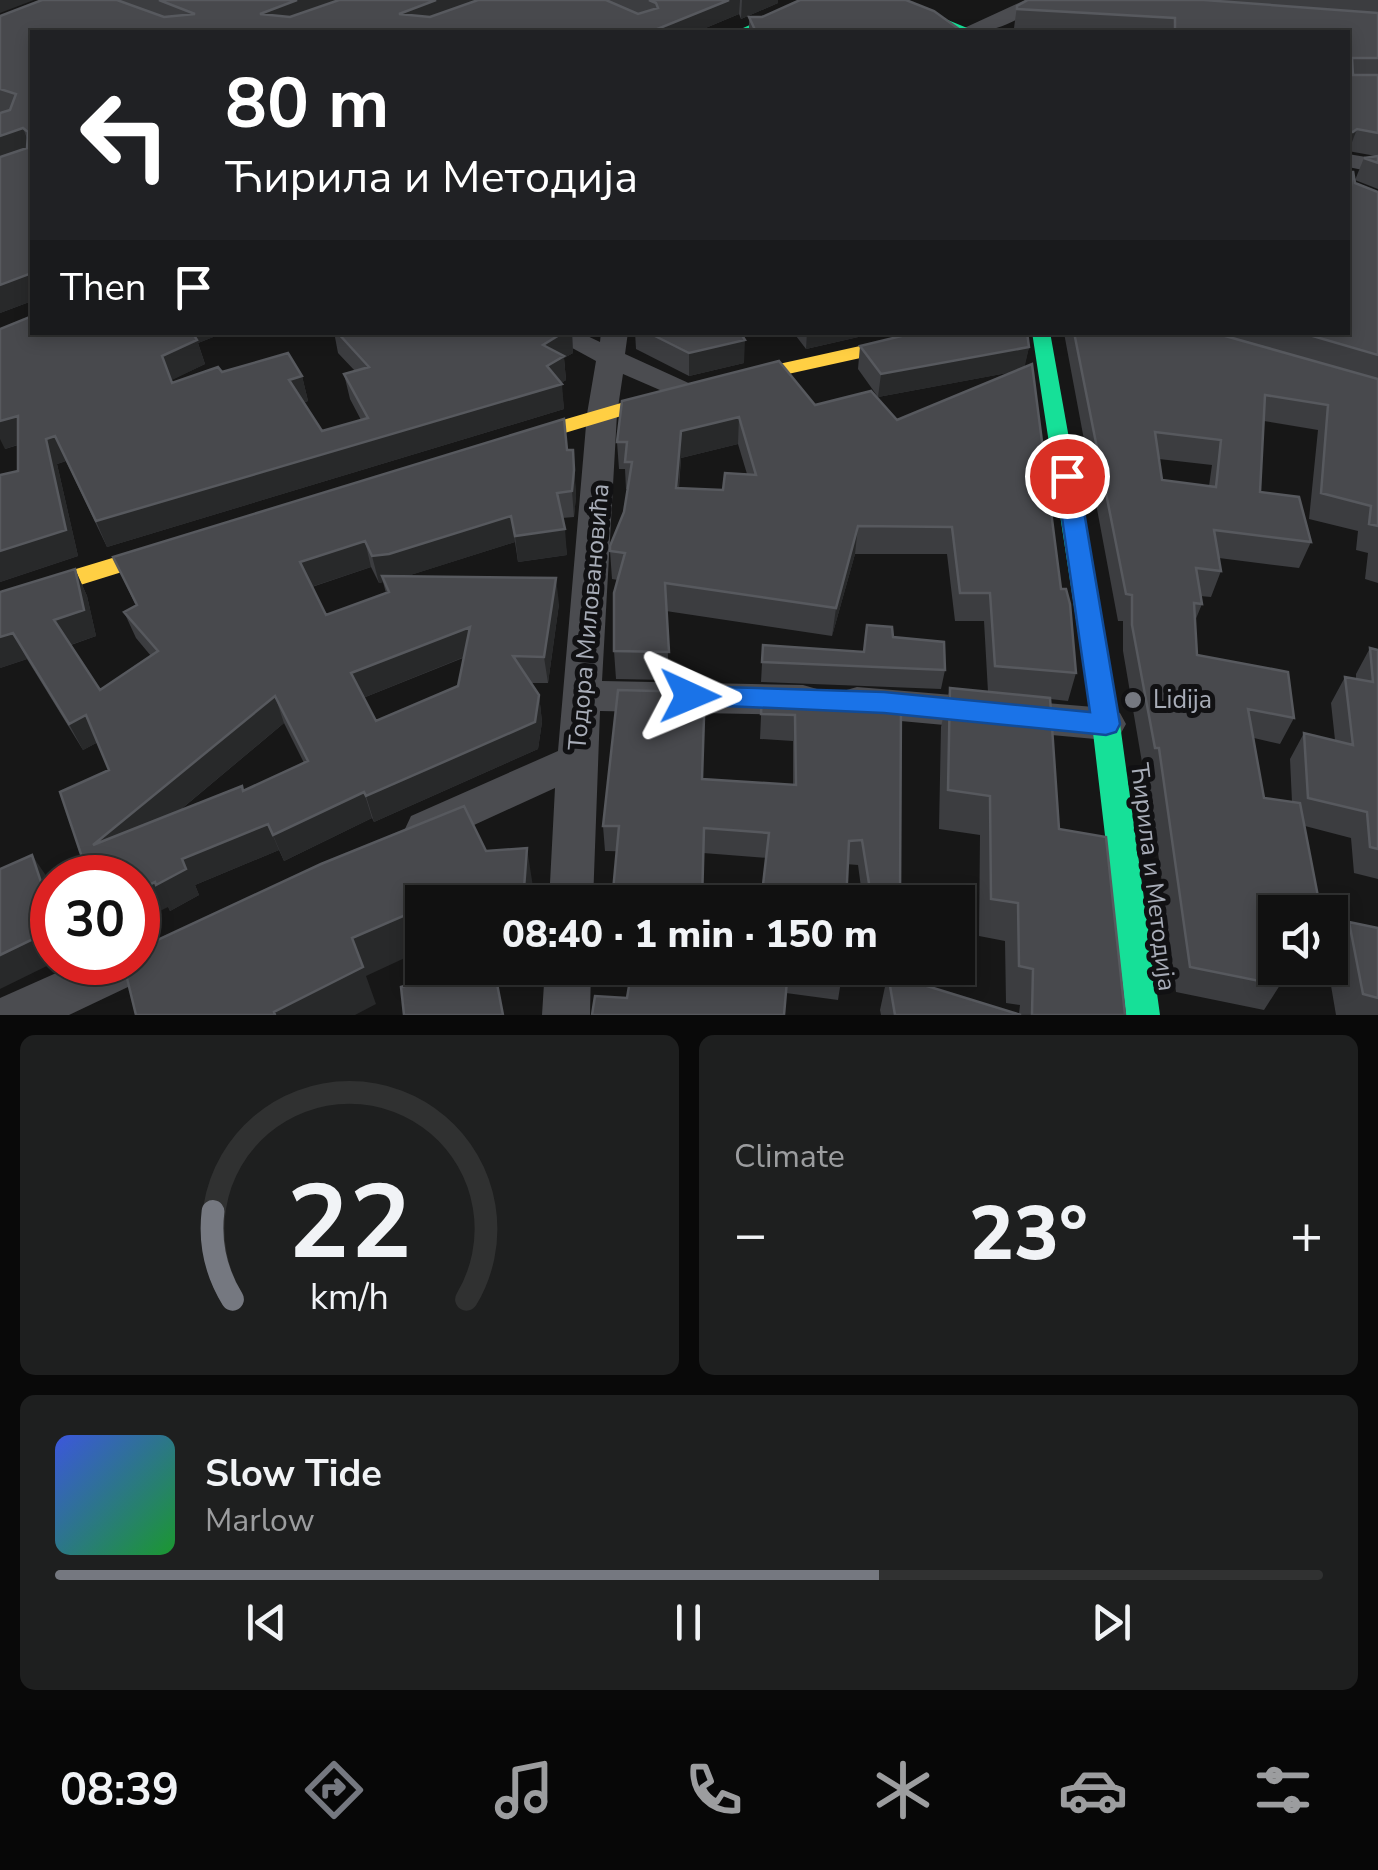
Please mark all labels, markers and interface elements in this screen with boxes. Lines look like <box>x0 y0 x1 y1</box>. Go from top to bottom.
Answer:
text: 80 m <box>225 56 389 152</box>
icon: left <box>60 70 190 200</box>
text: Ћирила и Методија <box>225 147 638 208</box>
icon: arrive <box>166 260 221 315</box>
text: Then <box>60 262 146 313</box>
pin <box>1025 434 1110 519</box>
icon: arrive <box>1040 449 1095 504</box>
street label: Тодора Миловановића <box>560 482 618 752</box>
position arrow <box>638 644 742 748</box>
place label: Lidija <box>1153 683 1212 717</box>
marker: Lidija <box>1122 689 1144 711</box>
street label: Ћирила и Методија <box>1122 761 1184 993</box>
speed limit sign: 30 <box>30 855 160 985</box>
map controls <box>1258 895 1348 985</box>
button: sound <box>1258 895 1348 985</box>
text: 08:40 · 1 min · 150 m <box>502 909 878 960</box>
text: Climate <box>734 1135 845 1178</box>
text: 22 <box>287 1152 412 1294</box>
text: 23° <box>969 1183 1088 1285</box>
text: − <box>734 1197 767 1272</box>
text: + <box>1290 1197 1323 1272</box>
text: km/h <box>310 1273 389 1322</box>
text: Slow Tide <box>205 1448 382 1499</box>
text: Marlow <box>205 1499 315 1542</box>
icon: previous <box>239 1595 294 1650</box>
icon: pause <box>661 1595 716 1650</box>
icon: next <box>1084 1595 1139 1650</box>
icon: directions <box>299 1755 369 1825</box>
icon: music <box>489 1755 559 1825</box>
icon: phone <box>679 1755 749 1825</box>
icon: climate <box>868 1755 938 1825</box>
icon: car <box>1058 1755 1128 1825</box>
icon: filters <box>1248 1755 1318 1825</box>
text: 08:39 <box>60 1760 179 1821</box>

